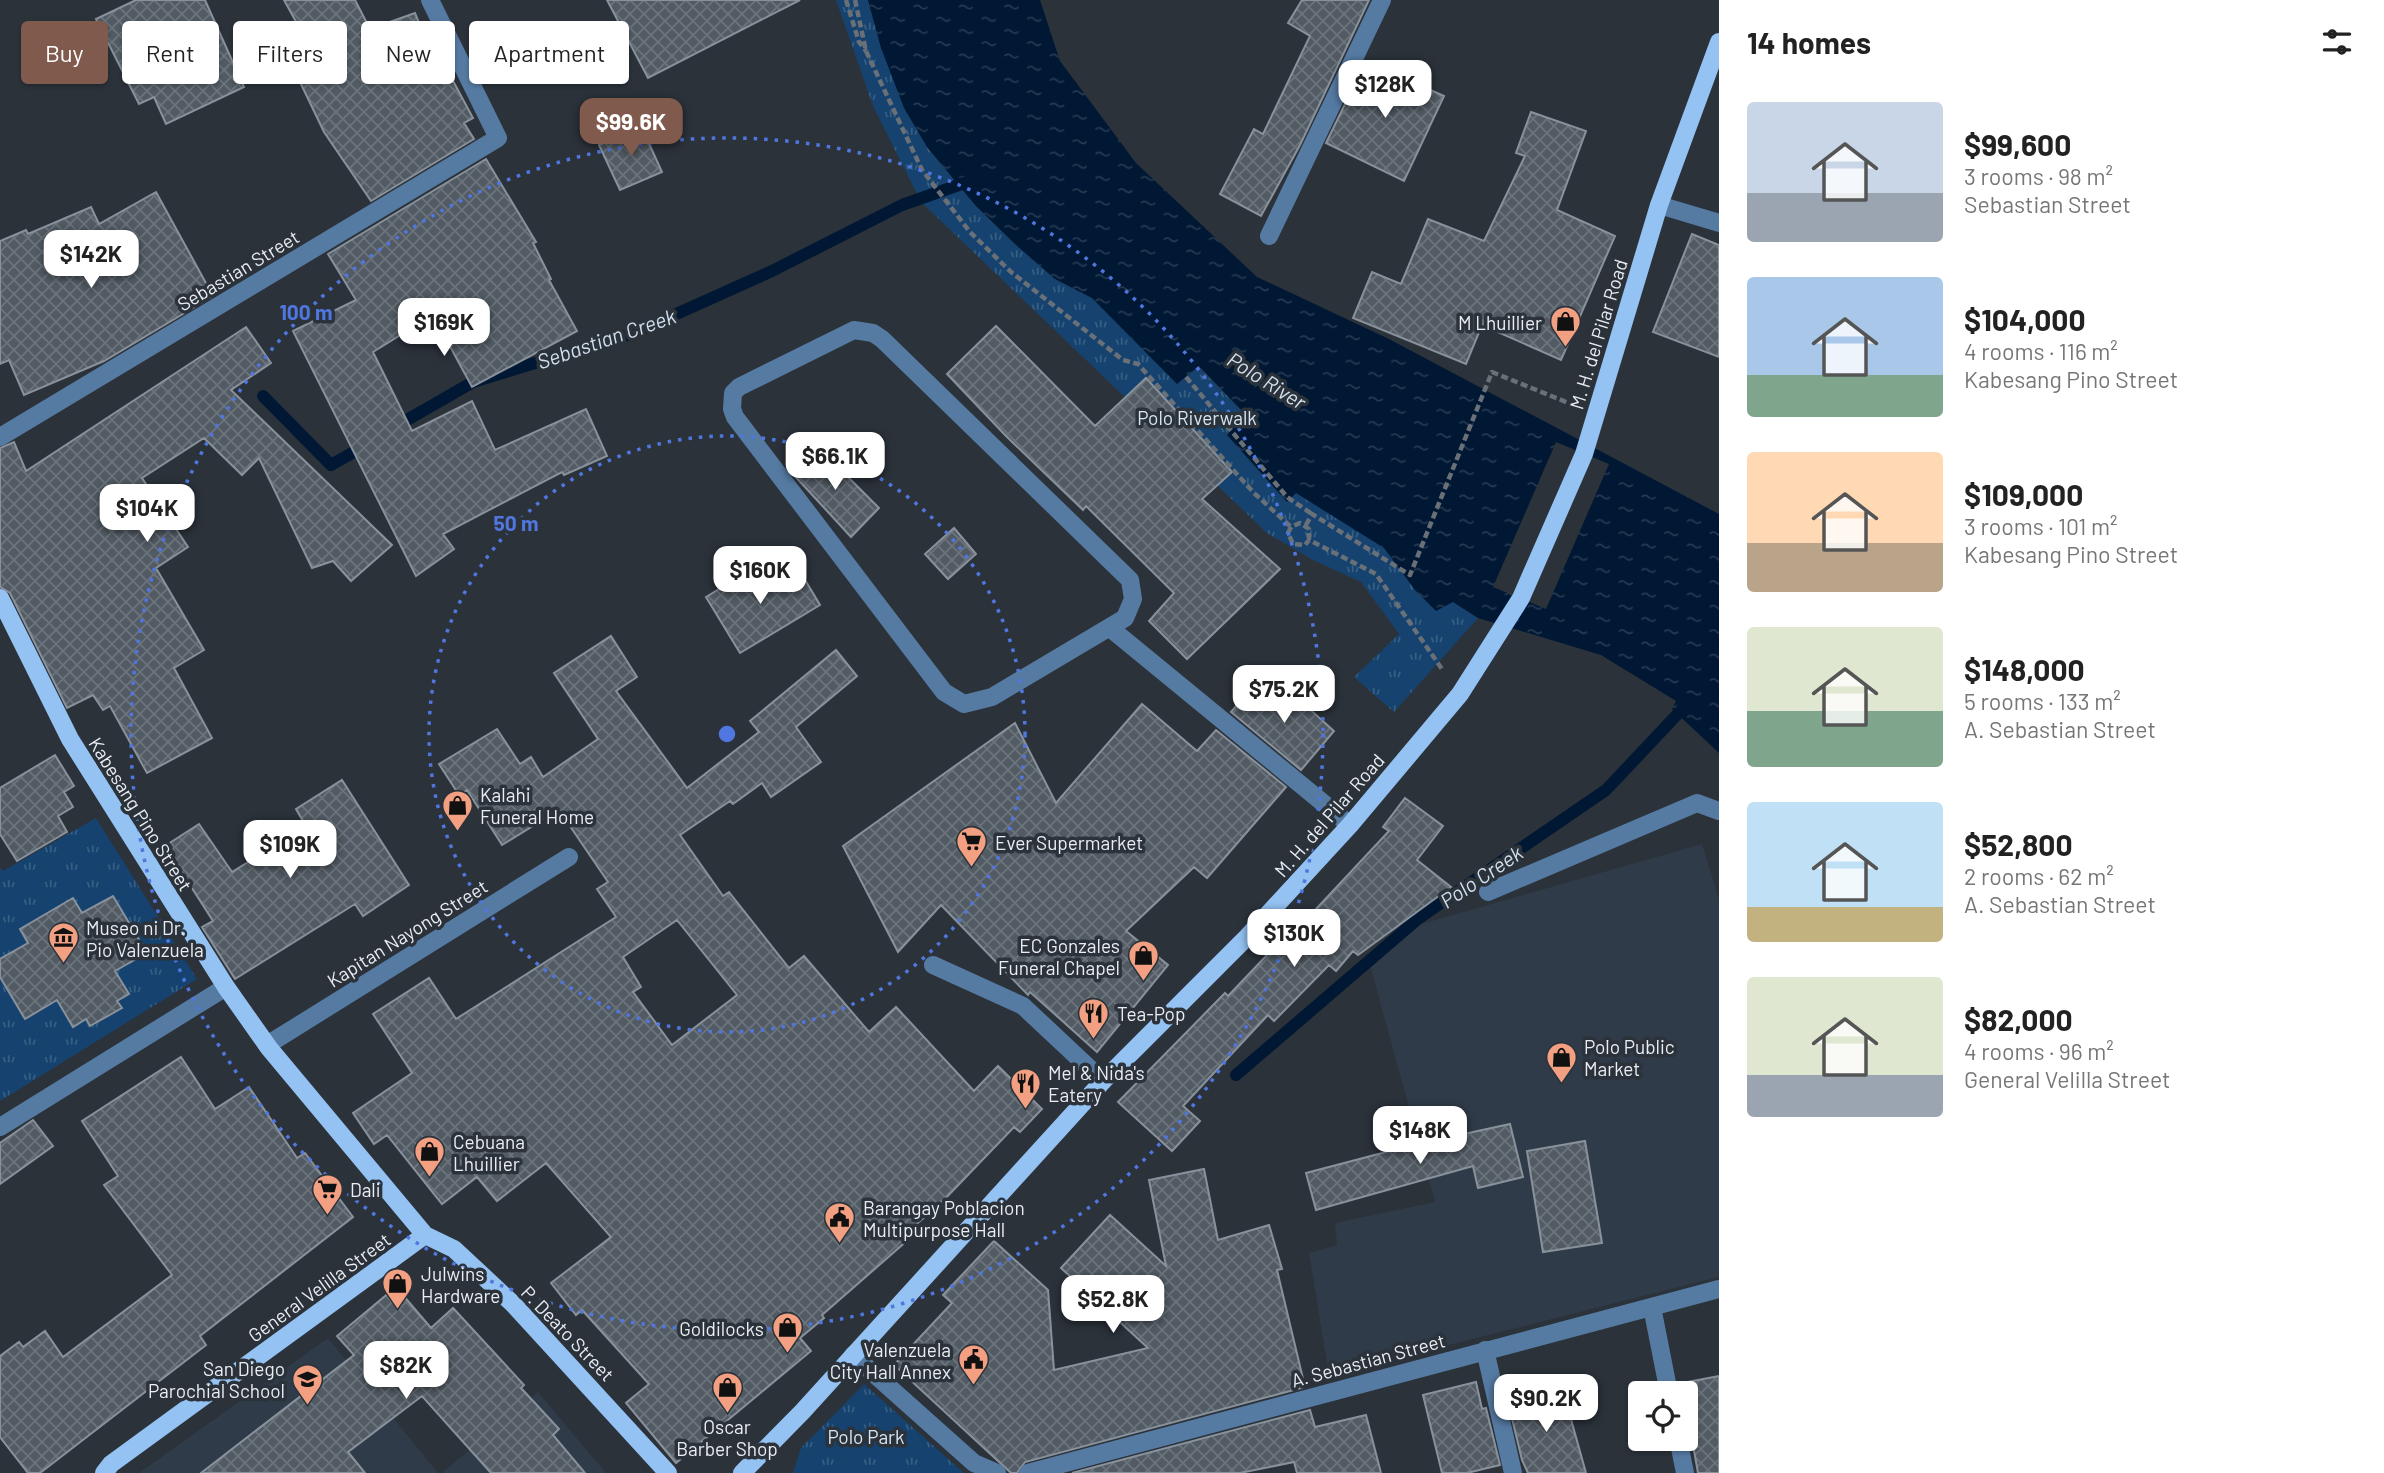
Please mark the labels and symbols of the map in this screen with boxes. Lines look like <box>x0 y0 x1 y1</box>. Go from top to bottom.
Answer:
pin: $128K <box>1336 60 1434 120</box>
pin: $99.6K <box>574 99 688 158</box>
street label: Sebastian Street <box>173 225 303 315</box>
pin: $142K <box>42 230 140 290</box>
street label: M. H. del Pilar Road <box>1564 256 1632 412</box>
pin: $169K <box>395 298 493 358</box>
text: 100 m <box>279 299 333 324</box>
water label: Sebastian Creek <box>533 302 679 373</box>
shop icon: M Lhuillier <box>1548 305 1582 349</box>
place label: M Lhuillier <box>1458 311 1542 334</box>
water label: Polo River <box>1223 346 1311 414</box>
park label: Polo Riverwalk <box>1137 406 1257 429</box>
pin: $66.1K <box>778 433 892 492</box>
pin: $104K <box>98 484 196 544</box>
text: 50 m <box>493 510 539 535</box>
pin: $160K <box>711 546 809 606</box>
pin: $75.2K <box>1227 666 1341 725</box>
centre of rings <box>715 722 739 746</box>
street label: Kabesang Pino Street <box>84 733 198 895</box>
street label: M. H. del Pilar Road <box>1269 749 1389 881</box>
place label: Kalahi Funeral Home <box>480 783 594 828</box>
shop icon: Kalahi Funeral Home <box>440 788 474 832</box>
pin: $109K <box>241 820 339 880</box>
supermarket icon: Ever Supermarket <box>955 825 989 869</box>
place label: Ever Supermarket <box>995 831 1143 854</box>
water label: Polo Creek <box>1435 839 1528 913</box>
street label: Kapitan Nayong Street <box>323 874 491 992</box>
pin: $130K <box>1245 909 1343 969</box>
place label: Museo ni Dr. Pio Valenzuela <box>86 916 204 961</box>
museum icon: Museo ni Dr. Pio Valenzuela <box>46 921 80 965</box>
place label: EC Gonzales Funeral Chapel <box>998 934 1120 979</box>
shop icon: EC Gonzales Funeral Chapel <box>1126 939 1160 983</box>
restaurant icon: Tea-Pop <box>1077 996 1111 1040</box>
place label: Tea-Pop <box>1117 1002 1185 1025</box>
place label: Polo Public Market <box>1584 1035 1675 1080</box>
shop icon: Polo Public Market <box>1544 1040 1578 1084</box>
place label: Mel & Nida's Eatery <box>1048 1061 1145 1106</box>
restaurant icon: Mel & Nida's Eatery <box>1008 1066 1042 1110</box>
pin: $148K <box>1371 1106 1469 1166</box>
place label: Cebuana Lhuillier <box>453 1130 525 1175</box>
shop icon: Cebuana Lhuillier <box>413 1135 447 1179</box>
supermarket icon: Dali <box>310 1172 344 1216</box>
place label: Dali <box>350 1178 381 1201</box>
place label: Barangay Poblacion Multipurpose Hall <box>863 1196 1025 1241</box>
public building icon: Barangay Poblacion Multipurpose Hall <box>823 1201 857 1245</box>
street label: General Velilla Street <box>243 1228 395 1346</box>
place label: Julwins Hardware <box>421 1262 500 1307</box>
shop icon: Julwins Hardware <box>381 1267 415 1311</box>
pin: $52.8K <box>1056 1276 1170 1335</box>
street label: P. Deato Street <box>517 1281 619 1385</box>
shop icon: Goldilocks <box>770 1311 804 1355</box>
place label: Goldilocks <box>679 1317 764 1340</box>
street label: A. Sebastian Street <box>1289 1328 1447 1392</box>
place label: Valenzuela City Hall Annex <box>830 1338 951 1383</box>
pin: $82K <box>365 1342 447 1401</box>
public building icon: Valenzuela City Hall Annex <box>957 1343 991 1387</box>
place label: San Diego Parochial School <box>148 1357 285 1402</box>
school or university icon: San Diego Parochial School <box>291 1362 325 1406</box>
shop icon: Oscar Barber Shop <box>710 1370 744 1414</box>
pin: $90.2K <box>1489 1374 1603 1434</box>
place label: Oscar Barber Shop <box>676 1415 778 1460</box>
park label: Polo Park <box>827 1425 905 1448</box>

